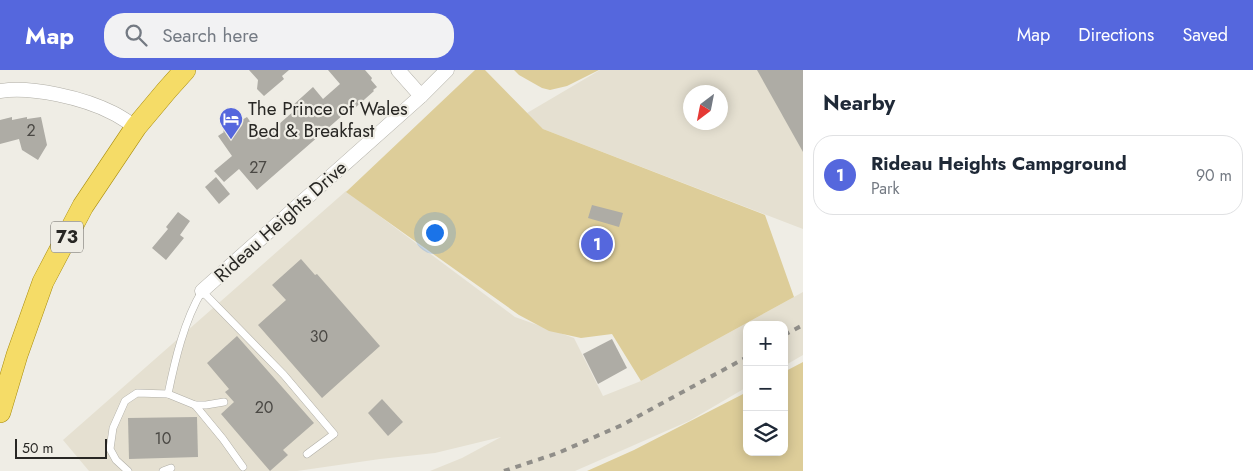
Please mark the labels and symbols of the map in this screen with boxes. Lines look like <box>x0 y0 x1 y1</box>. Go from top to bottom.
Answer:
north arrow <box>683 85 728 130</box>
place label: The Prince of Wales Bed & Breakfast <box>248 95 408 144</box>
hotel icon: The Prince of Wales Bed & Breakfast <box>218 106 244 140</box>
house number: 2 <box>26 119 36 142</box>
street label: Rideau Heights Drive <box>208 154 353 288</box>
house number: 27 <box>249 156 267 179</box>
your location <box>422 220 448 246</box>
road number: 73 <box>51 222 83 252</box>
pin: 1 <box>581 225 613 263</box>
house number: 30 <box>310 325 328 348</box>
house number: 20 <box>255 396 273 419</box>
house number: 10 <box>155 427 171 450</box>
scale bar <box>15 436 108 459</box>

